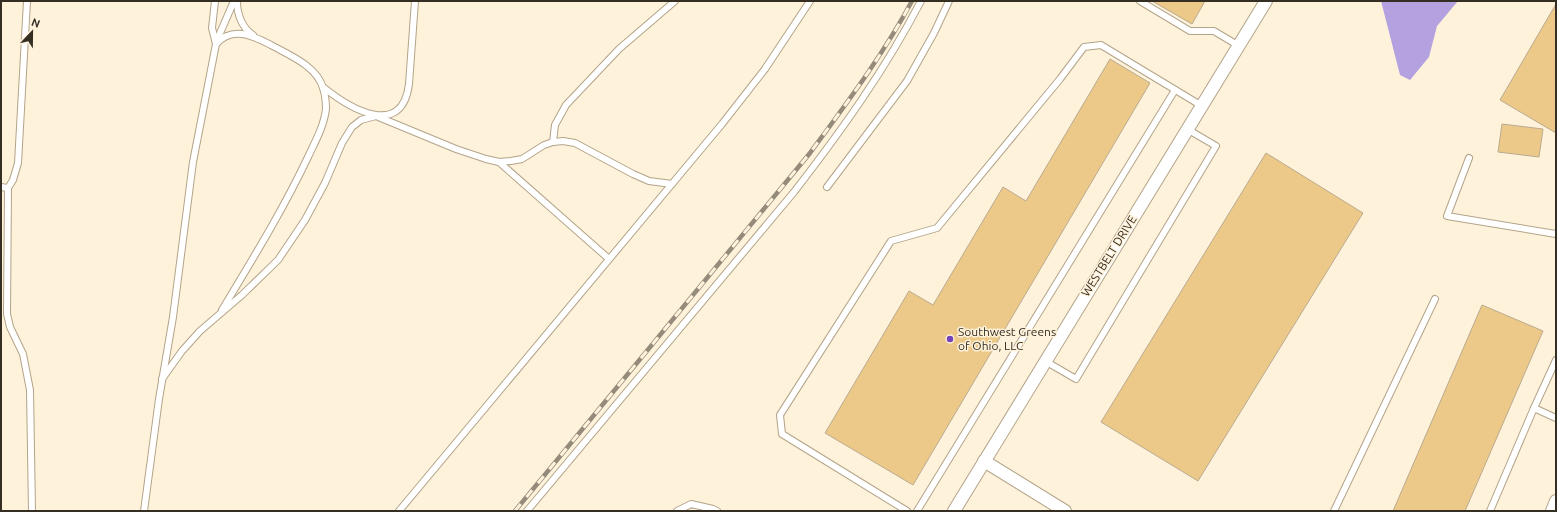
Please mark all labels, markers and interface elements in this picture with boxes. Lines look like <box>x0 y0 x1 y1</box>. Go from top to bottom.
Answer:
north arrow <box>12 12 52 52</box>
text: N <box>30 16 42 30</box>
street label: WESTBELT DRIVE <box>1078 213 1139 299</box>
place label: Southwest Greens of Ohio, LLC <box>958 325 1056 352</box>
marker: Southwest Greens of Ohio, LLC <box>945 334 955 344</box>

